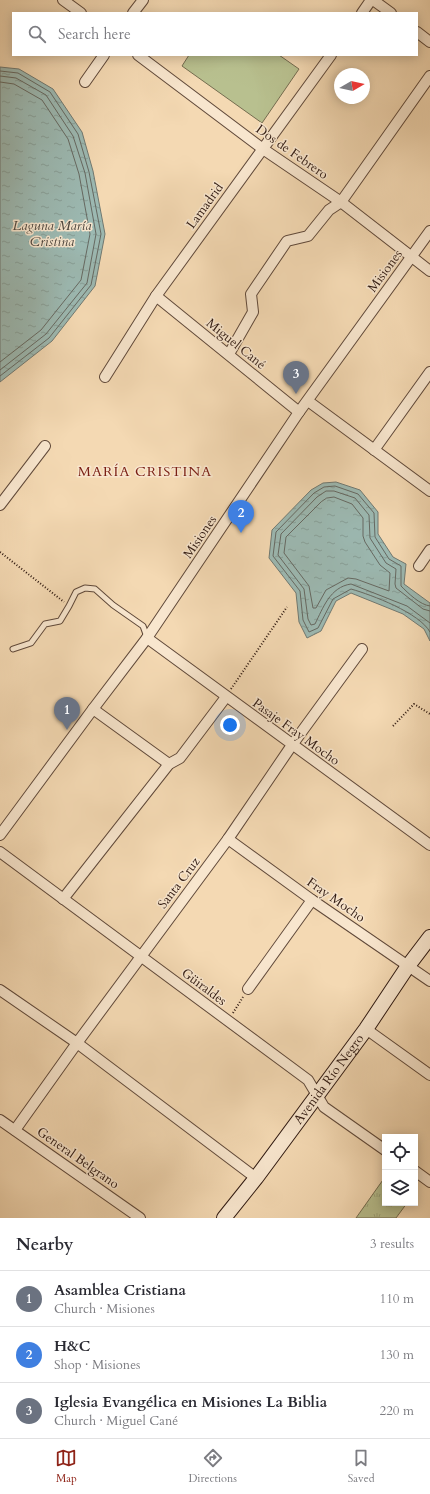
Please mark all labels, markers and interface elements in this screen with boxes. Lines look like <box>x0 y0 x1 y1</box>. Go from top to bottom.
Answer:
search box <box>12 12 418 56</box>
icon: search <box>26 23 48 45</box>
text: Search here <box>58 24 131 44</box>
north arrow <box>334 68 370 104</box>
street label: Dos de Febrero <box>252 120 332 184</box>
street label: Lamadrid <box>182 179 228 232</box>
water label: Laguna María Cristina <box>13 216 91 251</box>
street label: Misiones <box>363 246 407 296</box>
street label: Miguel Cané <box>202 314 270 374</box>
pin: 3 <box>283 361 309 394</box>
district label: MARÍA CRISTINA <box>78 462 212 481</box>
pin: 2 <box>228 500 254 533</box>
street label: Misiones <box>179 512 221 562</box>
street label: Pasaje Fray Mocho <box>249 694 343 770</box>
pin: 1 <box>54 697 80 730</box>
your location <box>220 715 240 735</box>
street label: Santa Cruz <box>154 853 204 913</box>
street label: Fray Mocho <box>303 873 369 927</box>
street label: Güiraldes <box>178 964 230 1010</box>
street label: Avenida Río Negro <box>290 1030 368 1128</box>
street label: General Belgrano <box>33 1123 123 1193</box>
map controls <box>382 1134 418 1206</box>
button: locate <box>382 1134 418 1170</box>
button: layers <box>382 1170 418 1206</box>
text: Nearby <box>16 1233 73 1256</box>
text: 3 results <box>370 1235 414 1253</box>
text: Asamblea Cristiana <box>54 1280 186 1300</box>
text: 1 <box>26 1290 32 1308</box>
text: 110 m <box>380 1290 414 1308</box>
text: Church · Misiones <box>54 1300 155 1318</box>
text: H&C <box>54 1336 91 1356</box>
text: 2 <box>26 1346 32 1364</box>
text: 130 m <box>380 1346 414 1364</box>
text: Shop · Misiones <box>54 1356 140 1374</box>
text: Iglesia Evangélica en Misiones La Biblia <box>54 1392 327 1412</box>
text: 3 <box>26 1402 32 1420</box>
text: 220 m <box>380 1402 414 1420</box>
text: Church · Miguel Cané <box>54 1412 178 1430</box>
tab: Map <box>55 1447 77 1486</box>
tab: Directions <box>188 1447 237 1486</box>
tab: Saved <box>348 1447 375 1486</box>

